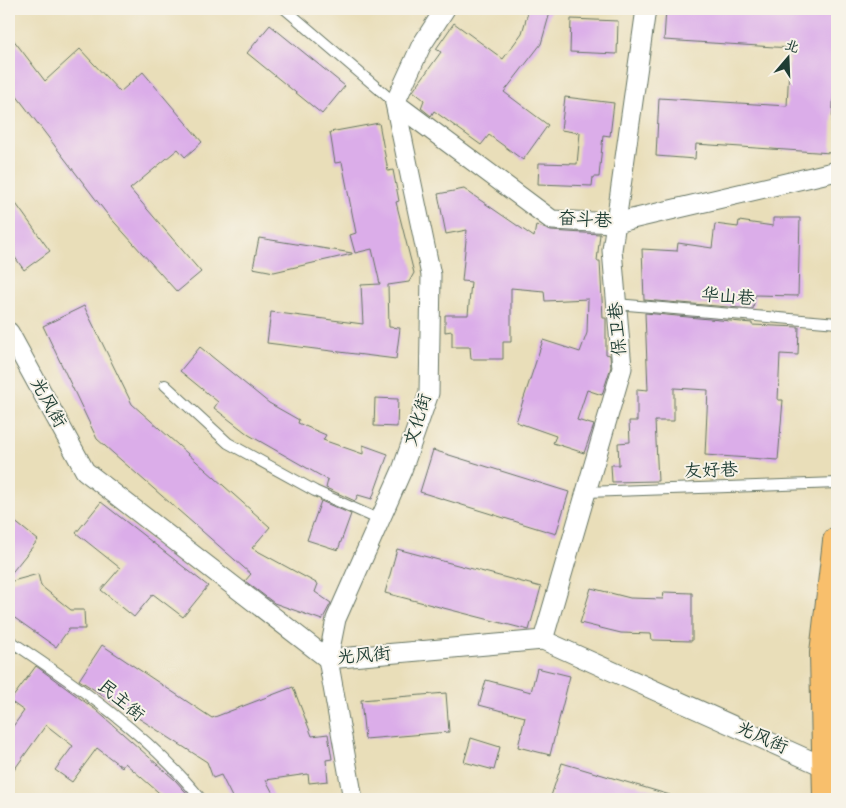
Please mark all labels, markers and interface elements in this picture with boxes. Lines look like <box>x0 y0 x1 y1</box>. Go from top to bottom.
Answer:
north arrow <box>764 32 814 82</box>
text: 北 <box>782 36 801 57</box>
street label: 奋斗巷 <box>557 207 613 233</box>
street label: 华山巷 <box>700 283 756 311</box>
street label: 保卫巷 <box>604 301 632 357</box>
street label: 光风街 <box>24 374 72 432</box>
street label: 文化街 <box>399 391 437 449</box>
street label: 友好巷 <box>684 458 738 484</box>
street label: 光风街 <box>336 642 392 670</box>
street label: 民主街 <box>93 674 149 728</box>
street label: 光风街 <box>732 716 792 760</box>

